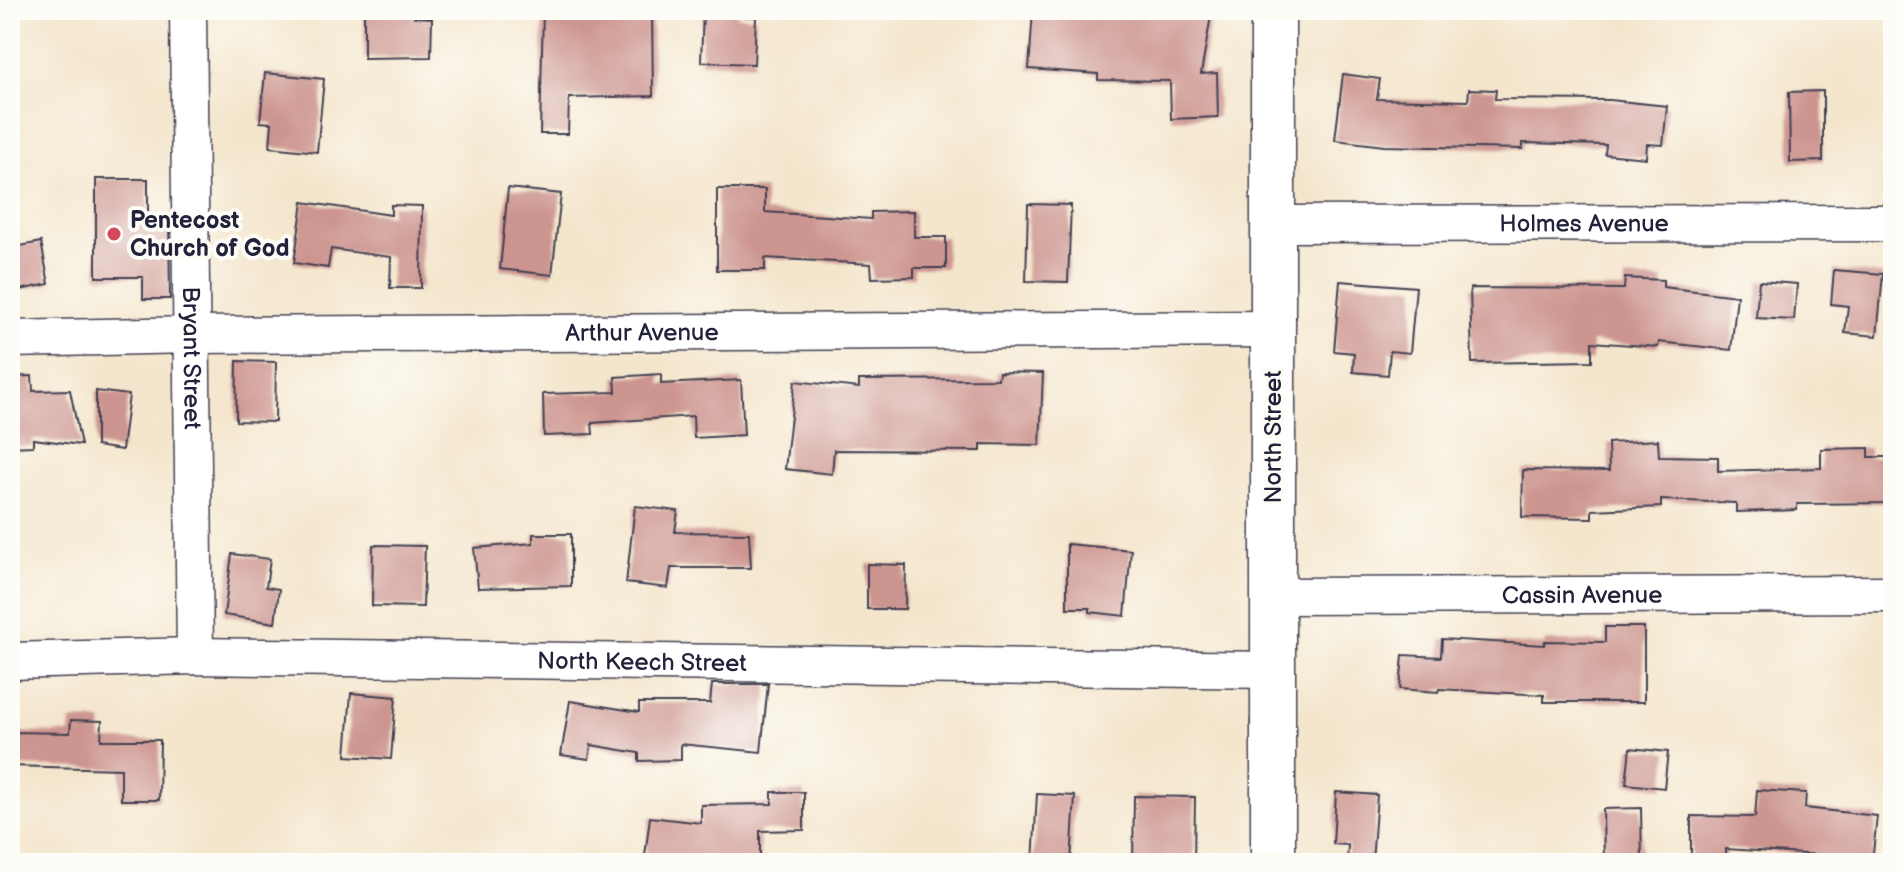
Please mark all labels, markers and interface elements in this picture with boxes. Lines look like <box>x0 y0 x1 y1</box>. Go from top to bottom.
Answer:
place label: Pentecost Church of God <box>130 206 289 263</box>
street label: Holmes Avenue <box>1499 209 1669 239</box>
marker: Pentecost Church of God <box>105 225 123 243</box>
street label: Bryant Street <box>176 286 207 430</box>
street label: Arthur Avenue <box>565 318 719 348</box>
street label: North Street <box>1259 370 1288 504</box>
street label: Cassin Avenue <box>1502 581 1662 610</box>
street label: North Keech Street <box>537 646 747 678</box>

